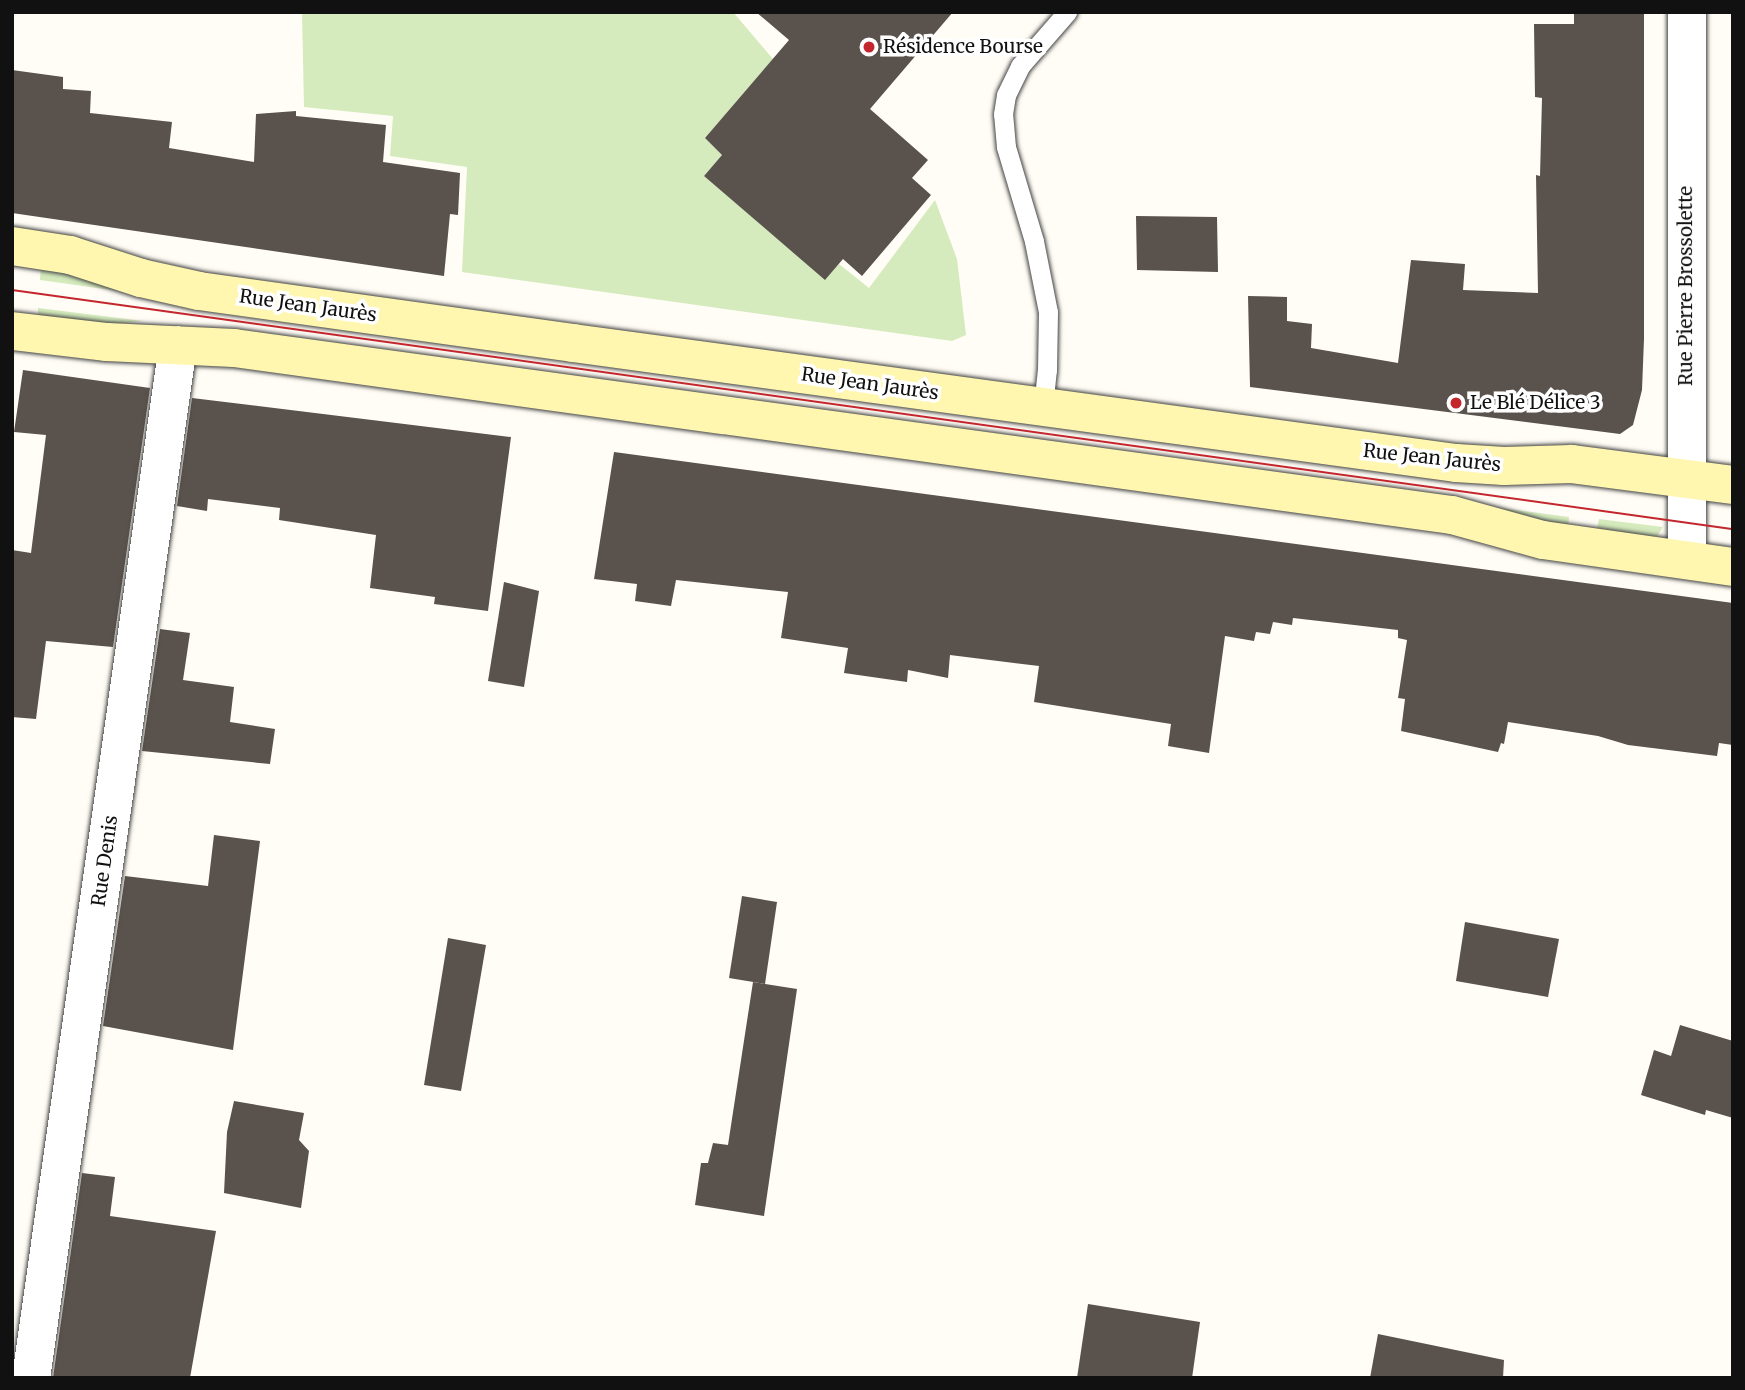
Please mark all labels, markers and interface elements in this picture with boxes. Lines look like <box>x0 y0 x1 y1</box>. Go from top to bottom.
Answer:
place label: Résidence Bourse <box>883 36 1043 58</box>
marker: Résidence Bourse <box>861 39 877 55</box>
street label: Rue Pierre Brossolette <box>1675 186 1697 386</box>
street label: Rue Jean Jaurès <box>238 285 378 327</box>
street label: Rue Jean Jaurès <box>800 363 940 405</box>
place label: Le Blé Délice 3 <box>1470 392 1601 414</box>
marker: Le Blé Délice 3 <box>1448 395 1464 411</box>
street label: Rue Jean Jaurès <box>1362 439 1502 477</box>
street label: Rue Denis <box>87 814 123 908</box>

